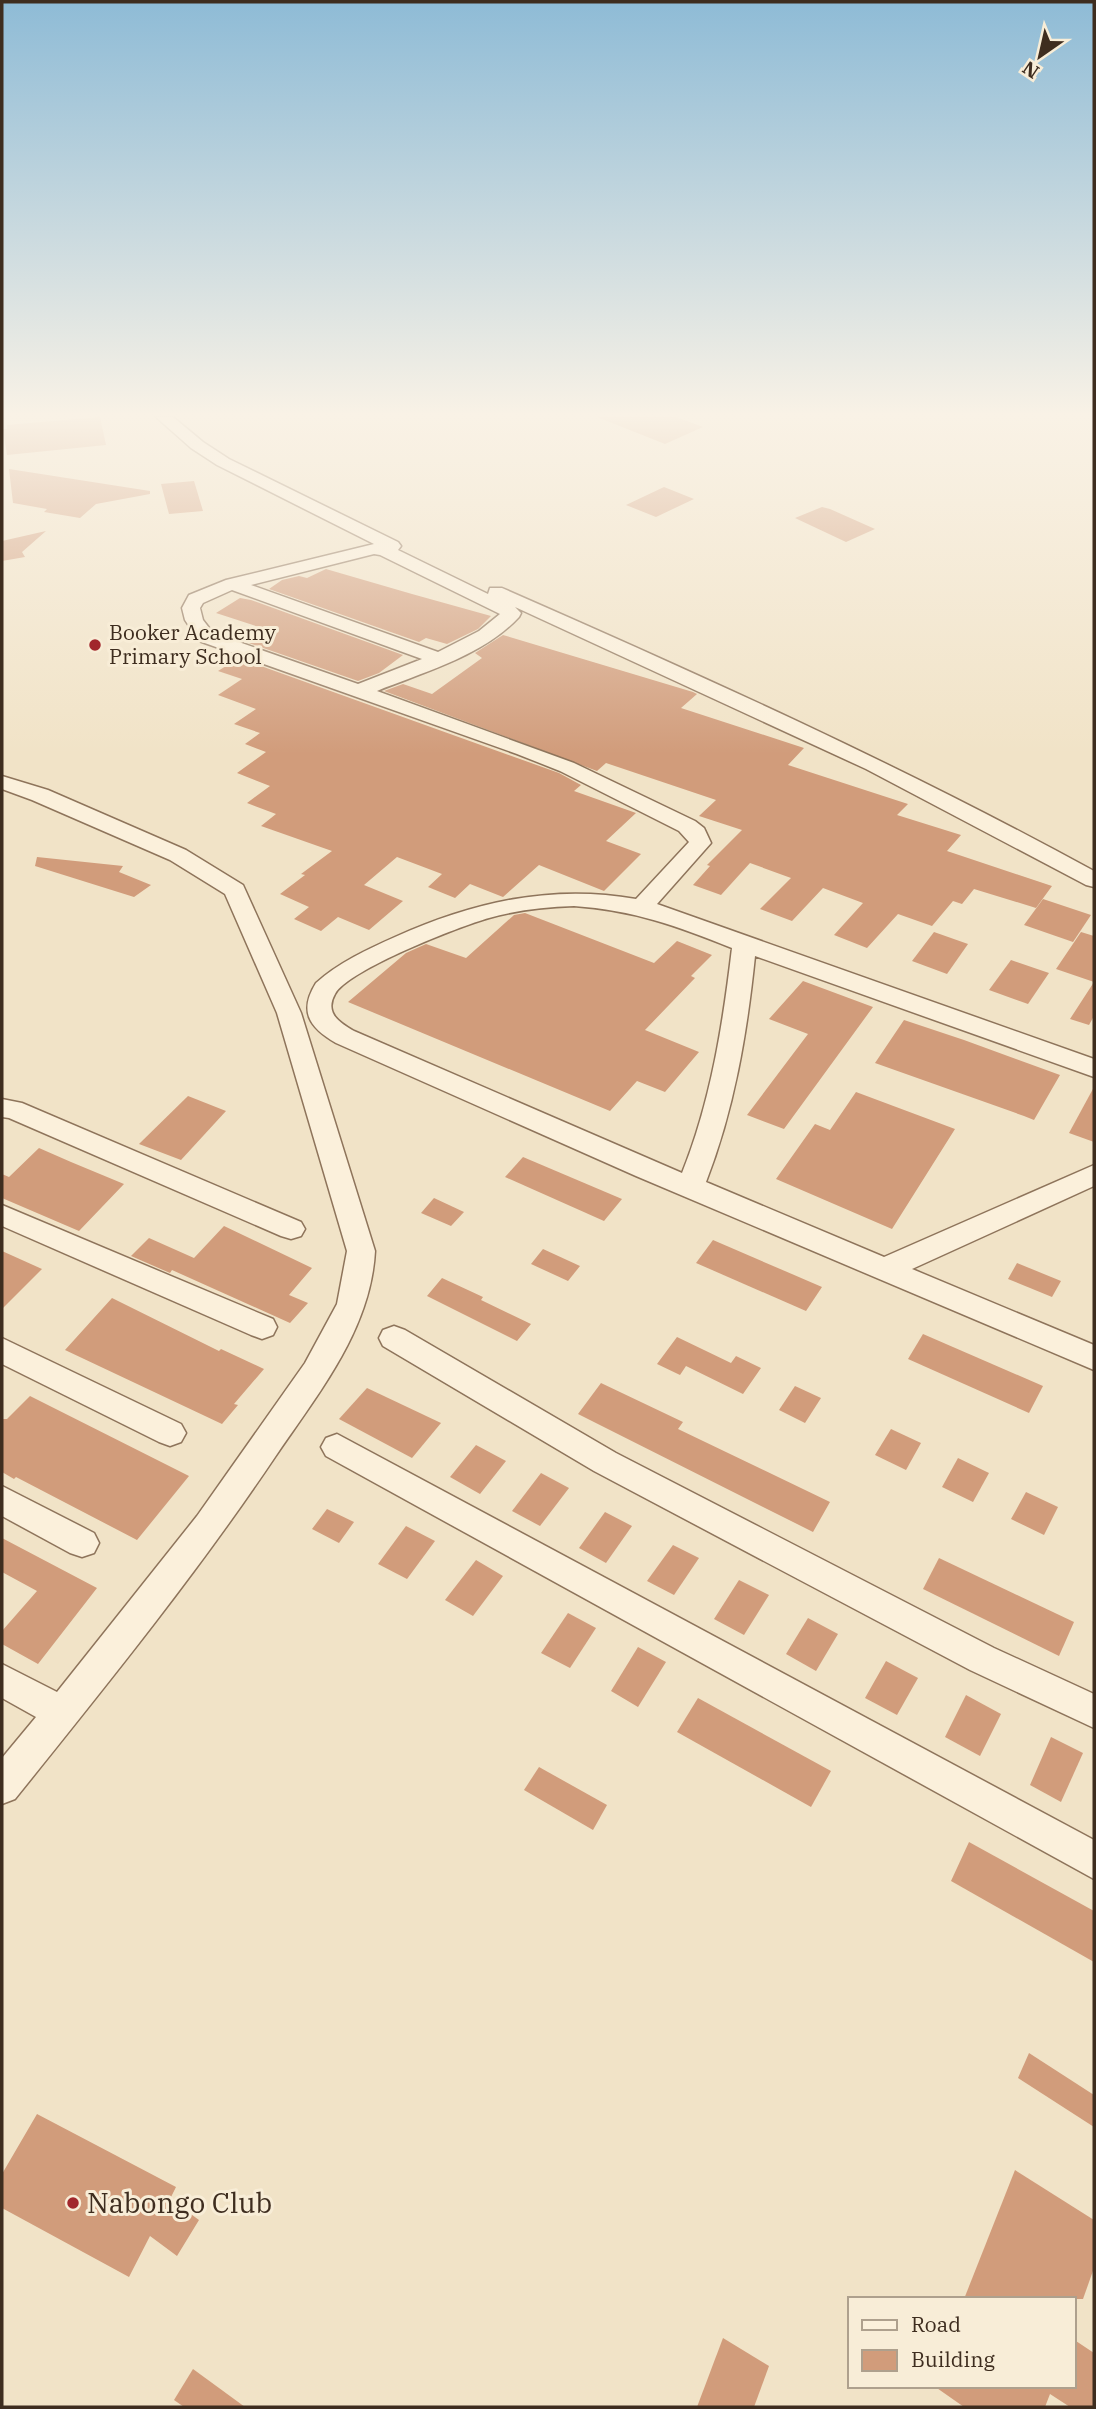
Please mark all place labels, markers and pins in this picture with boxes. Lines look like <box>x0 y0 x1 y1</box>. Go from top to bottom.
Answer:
place label: Booker Academy Primary School <box>109 618 277 670</box>
marker: Booker Academy Primary School <box>87 637 103 653</box>
place label: Nabongo Club <box>87 2184 272 2221</box>
marker: Nabongo Club <box>65 2195 81 2211</box>

